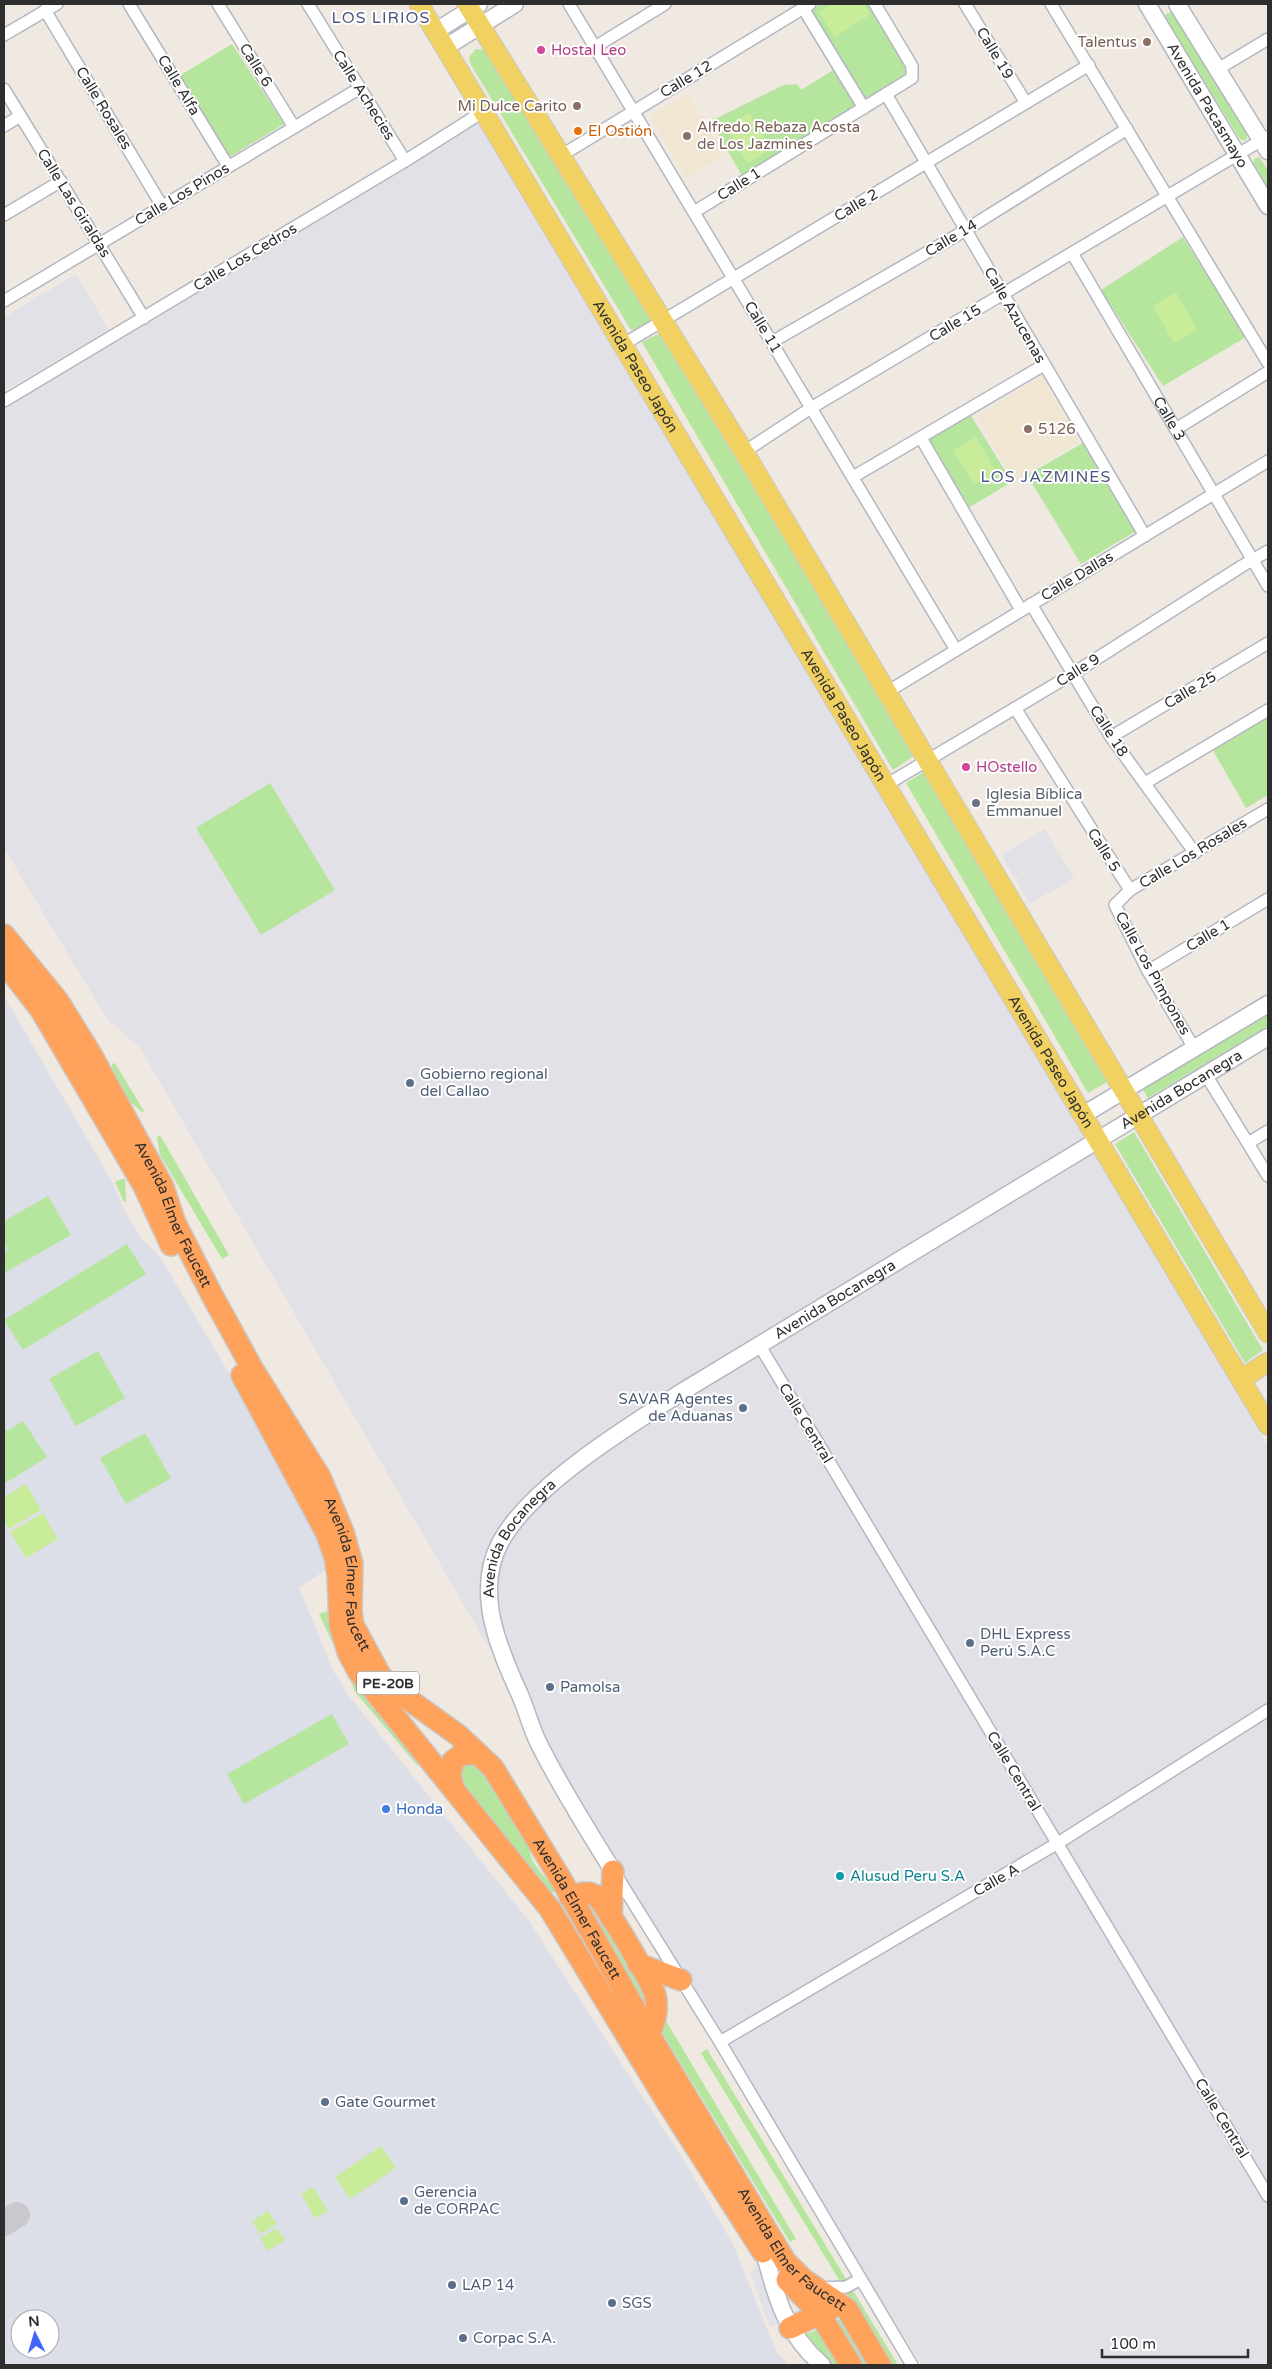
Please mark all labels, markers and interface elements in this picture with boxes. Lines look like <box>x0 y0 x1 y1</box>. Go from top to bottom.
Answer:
district label: LOS LIRIOS <box>332 8 430 28</box>
street label: Calle 19 <box>972 24 1018 82</box>
place label: Talentus <box>1077 33 1137 51</box>
marker: Talentus <box>1141 36 1153 48</box>
street label: Avenida Pacasmayo <box>1163 39 1252 171</box>
street label: Calle 6 <box>236 40 276 90</box>
place label: Hostal Leo <box>551 41 626 59</box>
marker: Hostal Leo <box>535 44 547 56</box>
street label: Calle Achecies <box>329 47 399 143</box>
street label: Calle Alfa <box>154 51 204 119</box>
street label: Calle 12 <box>657 56 715 102</box>
street label: Calle Rosales <box>72 63 136 153</box>
place label: Mi Dulce Carito <box>458 97 567 115</box>
marker: Mi Dulce Carito <box>571 100 583 112</box>
place label: Alfredo Rebaza Acosta de Los Jazmines <box>697 118 860 153</box>
place label: El Ostión <box>588 122 652 140</box>
marker: El Ostión <box>572 125 584 137</box>
marker: Alfredo Rebaza Acosta de Los Jazmines <box>681 130 693 142</box>
street label: Calle Las Giraldas <box>33 145 115 261</box>
street label: Calle Los Pinos <box>132 159 232 229</box>
street label: Calle 1 <box>714 164 764 204</box>
street label: Calle 2 <box>831 185 881 225</box>
street label: Calle 14 <box>922 215 980 261</box>
street label: Calle Los Cedros <box>190 219 300 295</box>
street label: Calle Azucenas <box>980 264 1050 366</box>
street label: Avenida Paseo Japón <box>589 297 682 436</box>
street label: Calle 11 <box>740 298 786 356</box>
street label: Calle 15 <box>926 300 984 346</box>
street label: Calle 3 <box>1149 393 1189 444</box>
place label: 5126 <box>1038 420 1076 438</box>
marker: 5126 <box>1022 423 1034 435</box>
district label: LOS JAZMINES <box>981 467 1111 487</box>
street label: Calle Dallas <box>1037 547 1117 605</box>
street label: Avenida Paseo Japón <box>797 645 890 785</box>
street label: Calle 9 <box>1053 650 1103 690</box>
street label: Calle 25 <box>1161 667 1219 713</box>
street label: Calle 18 <box>1086 702 1132 760</box>
place label: HOstello <box>976 758 1037 776</box>
marker: HOstello <box>960 761 972 773</box>
place label: Iglesia Bíblica Emmanuel <box>986 785 1082 820</box>
marker: Iglesia Bíblica Emmanuel <box>970 797 982 809</box>
street label: Calle Los Rosales <box>1136 814 1250 892</box>
street label: Calle 5 <box>1084 825 1124 875</box>
street label: Calle Los Pimpones <box>1112 908 1194 1038</box>
street label: Calle 1 <box>1183 915 1233 955</box>
street label: Avenida Paseo Japón <box>1004 992 1098 1131</box>
street label: Avenida Bocanegra <box>1117 1046 1245 1133</box>
place label: Gobierno regional del Callao <box>420 1065 548 1100</box>
marker: Gobierno regional del Callao <box>404 1077 416 1089</box>
street label: Avenida Elmer Faucett <box>131 1138 216 1291</box>
street label: Avenida Bocanegra <box>771 1256 899 1343</box>
street label: Calle Central <box>775 1380 837 1466</box>
place label: SAVAR Agentes de Aduanas <box>618 1390 733 1425</box>
marker: SAVAR Agentes de Aduanas <box>737 1402 749 1414</box>
street label: Avenida Bocanegra <box>480 1475 559 1599</box>
street label: Avenida Elmer Faucett <box>320 1494 375 1655</box>
place label: DHL Express Perú S.A.C <box>980 1625 1071 1660</box>
marker: DHL Express Perú S.A.C <box>964 1637 976 1649</box>
road number: PE-20B <box>357 1672 419 1695</box>
place label: Pamolsa <box>560 1678 620 1696</box>
marker: Pamolsa <box>544 1681 556 1693</box>
street label: Calle Central <box>983 1728 1045 1814</box>
place label: Honda <box>396 1800 443 1818</box>
marker: Honda <box>380 1803 392 1815</box>
street label: Avenida Elmer Faucett <box>529 1835 625 1983</box>
street label: Calle A <box>970 1860 1022 1900</box>
place label: Alusud Peru S.A <box>850 1867 965 1885</box>
marker: Alusud Peru S.A <box>834 1870 846 1882</box>
street label: Calle Central <box>1191 2075 1253 2161</box>
place label: Gate Gourmet <box>335 2093 436 2111</box>
marker: Gate Gourmet <box>319 2096 331 2108</box>
place label: Gerencia de CORPAC <box>414 2183 500 2218</box>
street label: Avenida Elmer Faucett <box>734 2184 850 2315</box>
marker: Gerencia de CORPAC <box>398 2195 410 2207</box>
place label: LAP 14 <box>462 2276 514 2294</box>
marker: LAP 14 <box>446 2279 458 2291</box>
place label: SGS <box>622 2294 652 2312</box>
marker: SGS <box>606 2297 618 2309</box>
north arrow <box>10 2309 60 2359</box>
text: N <box>28 2313 40 2331</box>
scale bar <box>1102 2326 1248 2358</box>
place label: Corpac S.A. <box>473 2329 556 2347</box>
marker: Corpac S.A. <box>457 2332 469 2344</box>
text: 100 m <box>1110 2335 1156 2353</box>

